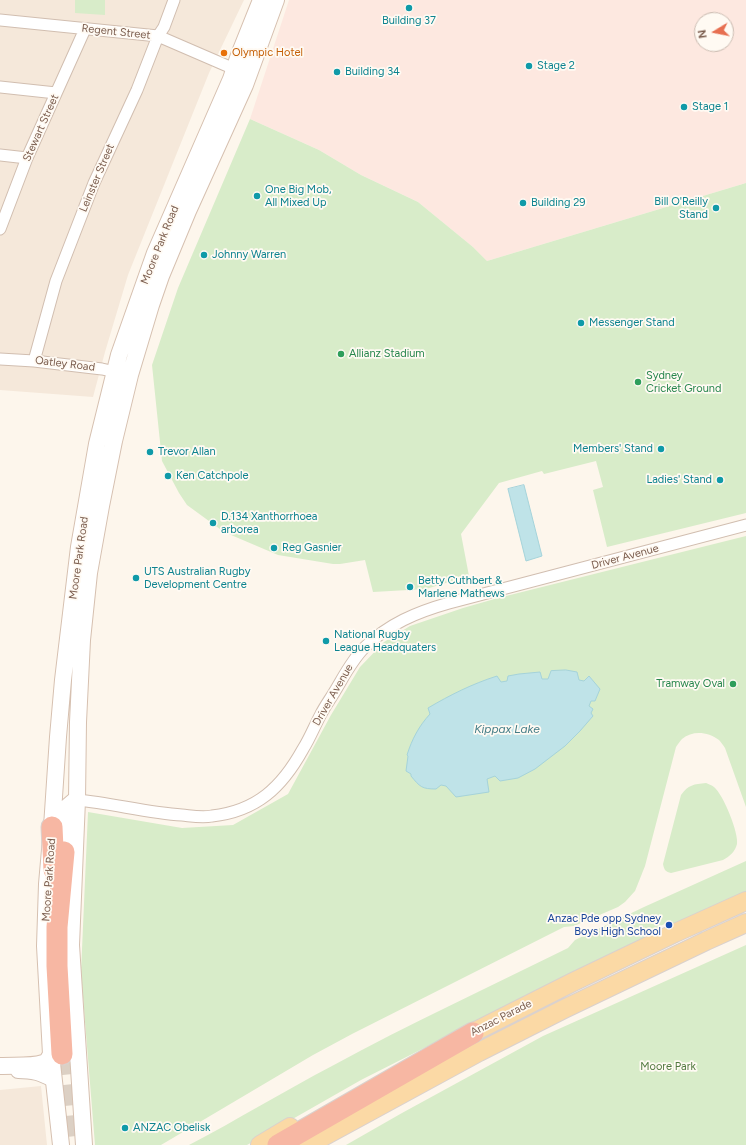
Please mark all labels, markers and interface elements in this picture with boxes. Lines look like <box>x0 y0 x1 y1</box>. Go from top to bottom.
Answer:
marker: Building 37 <box>404 3 414 13</box>
north arrow <box>694 12 734 52</box>
place label: Building 37 <box>382 14 436 28</box>
street label: Regent Street <box>81 22 151 42</box>
text: N <box>696 29 710 39</box>
place label: Olympic Hotel <box>232 46 303 60</box>
marker: Olympic Hotel <box>219 48 229 58</box>
place label: Stage 2 <box>537 59 575 73</box>
marker: Stage 2 <box>524 61 534 71</box>
place label: Building 34 <box>345 65 400 79</box>
marker: Building 34 <box>332 67 342 77</box>
street label: Stewart Street <box>20 92 62 164</box>
place label: Stage 1 <box>692 100 728 114</box>
marker: Stage 1 <box>679 102 689 112</box>
street label: Leinster Street <box>77 142 117 214</box>
place label: One Big Mob, All Mixed Up <box>265 183 331 209</box>
marker: One Big Mob, All Mixed Up <box>252 191 262 201</box>
place label: Bill O'Reilly Stand <box>654 195 708 221</box>
place label: Building 29 <box>531 196 586 210</box>
marker: Building 29 <box>518 198 528 208</box>
marker: Bill O'Reilly Stand <box>711 203 721 213</box>
street label: Moore Park Road <box>138 204 182 286</box>
place label: Johnny Warren <box>212 248 286 262</box>
marker: Johnny Warren <box>199 250 209 260</box>
place label: Messenger Stand <box>589 316 675 330</box>
marker: Messenger Stand <box>576 318 586 328</box>
place label: Allianz Stadium <box>349 347 425 361</box>
marker: Allianz Stadium <box>336 349 346 359</box>
street label: Oatley Road <box>34 354 96 374</box>
place label: Sydney Cricket Ground <box>646 369 721 395</box>
marker: Sydney Cricket Ground <box>633 377 643 387</box>
place label: Members' Stand <box>573 442 653 456</box>
marker: Members' Stand <box>656 444 666 454</box>
place label: Trevor Allan <box>158 445 216 459</box>
marker: Trevor Allan <box>145 447 155 457</box>
place label: Ken Catchpole <box>176 469 249 483</box>
marker: Ken Catchpole <box>163 471 173 481</box>
place label: Ladies' Stand <box>647 473 712 487</box>
marker: Ladies' Stand <box>715 475 725 485</box>
place label: D.134 Xanthorrhoea arborea <box>221 510 317 536</box>
street label: Moore Park Road <box>67 516 91 600</box>
marker: D.134 Xanthorrhoea arborea <box>208 518 218 528</box>
place label: Reg Gasnier <box>282 541 342 555</box>
street label: Driver Avenue <box>590 542 660 572</box>
marker: Reg Gasnier <box>269 543 279 553</box>
place label: UTS Australian Rugby Development Centre <box>144 565 250 591</box>
marker: UTS Australian Rugby Development Centre <box>131 573 141 583</box>
place label: Betty Cuthbert & Marlene Mathews <box>418 574 505 600</box>
marker: Betty Cuthbert & Marlene Mathews <box>405 582 415 592</box>
place label: National Rugby League Headquaters <box>334 628 436 654</box>
marker: National Rugby League Headquaters <box>321 636 331 646</box>
street label: Driver Avenue <box>310 662 356 728</box>
place label: Tramway Oval <box>656 677 725 691</box>
marker: Tramway Oval <box>728 679 738 689</box>
water label: Kippax Lake <box>474 722 540 736</box>
street label: Moore Park Road <box>40 838 58 922</box>
place label: Anzac Pde opp Sydney Boys High School <box>548 912 661 938</box>
marker: Anzac Pde opp Sydney Boys High School <box>664 920 674 930</box>
street label: Anzac Parade <box>468 997 534 1039</box>
park label: Moore Park <box>640 1060 696 1074</box>
place label: ANZAC Obelisk <box>133 1121 210 1135</box>
marker: ANZAC Obelisk <box>120 1123 130 1133</box>

